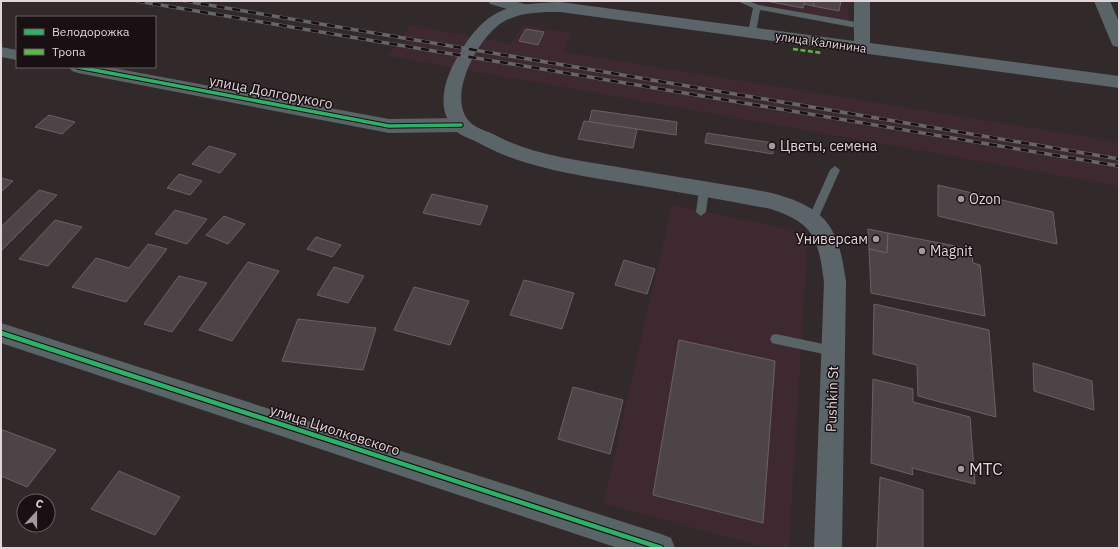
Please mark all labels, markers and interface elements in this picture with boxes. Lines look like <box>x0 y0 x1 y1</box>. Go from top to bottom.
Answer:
legend <box>16 16 156 68</box>
text: Велодорожка <box>52 24 130 39</box>
street label: улица Калинина <box>774 28 868 56</box>
text: Тропа <box>52 44 86 59</box>
street label: улица Долгорукого <box>208 71 334 113</box>
place label: Цветы, семена <box>780 137 878 155</box>
marker: Цветы, семена <box>767 141 777 151</box>
place label: Ozon <box>969 190 1001 208</box>
marker: Ozon <box>956 194 966 204</box>
place label: Универсам <box>796 230 868 248</box>
marker: Универсам <box>871 234 881 244</box>
place label: Magnit <box>930 242 973 260</box>
marker: Magnit <box>917 246 927 256</box>
street label: Pushkin St <box>822 365 842 432</box>
street label: улица Циолковского <box>268 401 402 460</box>
place label: МТС <box>969 458 1003 480</box>
marker: МТС <box>956 464 966 474</box>
north arrow <box>16 493 56 533</box>
text: С <box>34 496 45 511</box>

